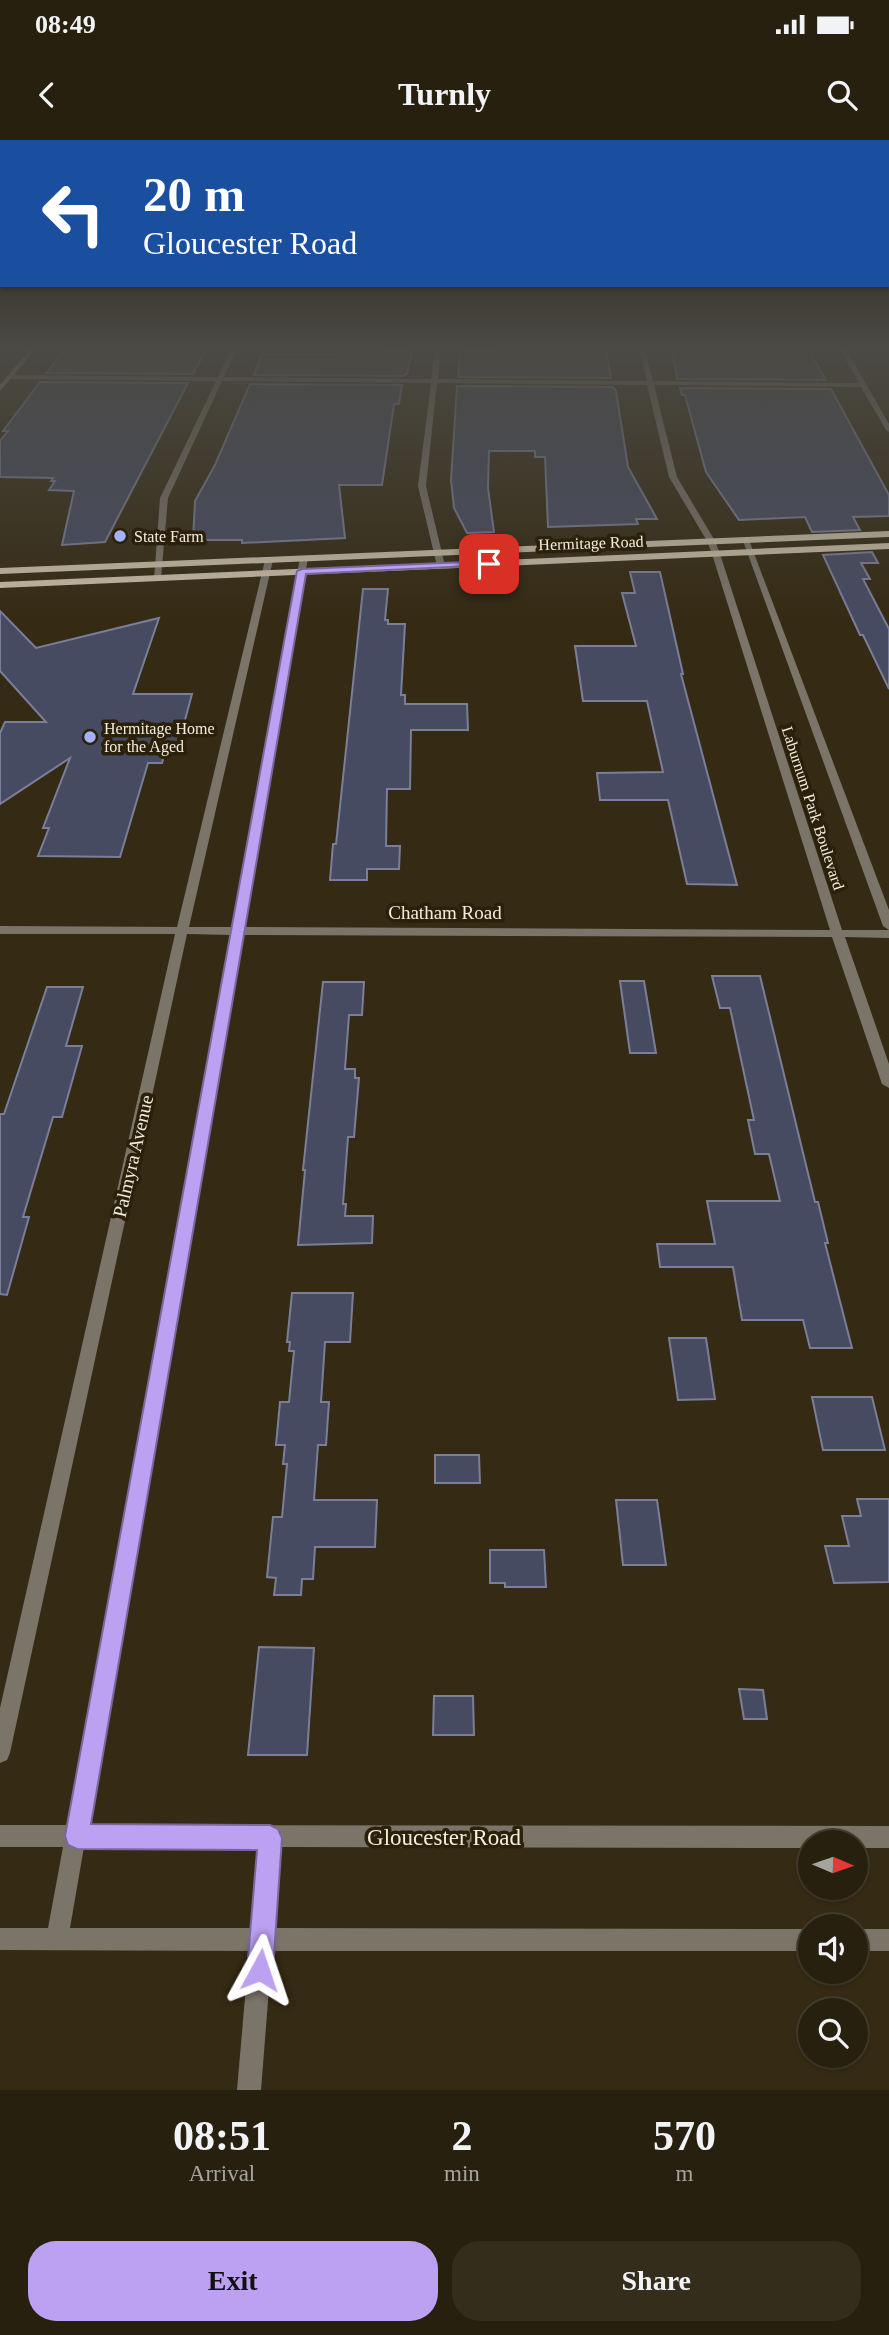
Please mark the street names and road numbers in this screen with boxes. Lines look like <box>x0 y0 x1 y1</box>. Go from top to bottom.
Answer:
street label: Hermitage Road <box>538 533 644 554</box>
street label: Laburnum Park Boulevard <box>779 724 847 892</box>
street label: Chatham Road <box>388 902 502 923</box>
street label: Palmyra Avenue <box>109 1093 157 1219</box>
street label: Gloucester Road <box>367 1825 521 1850</box>

